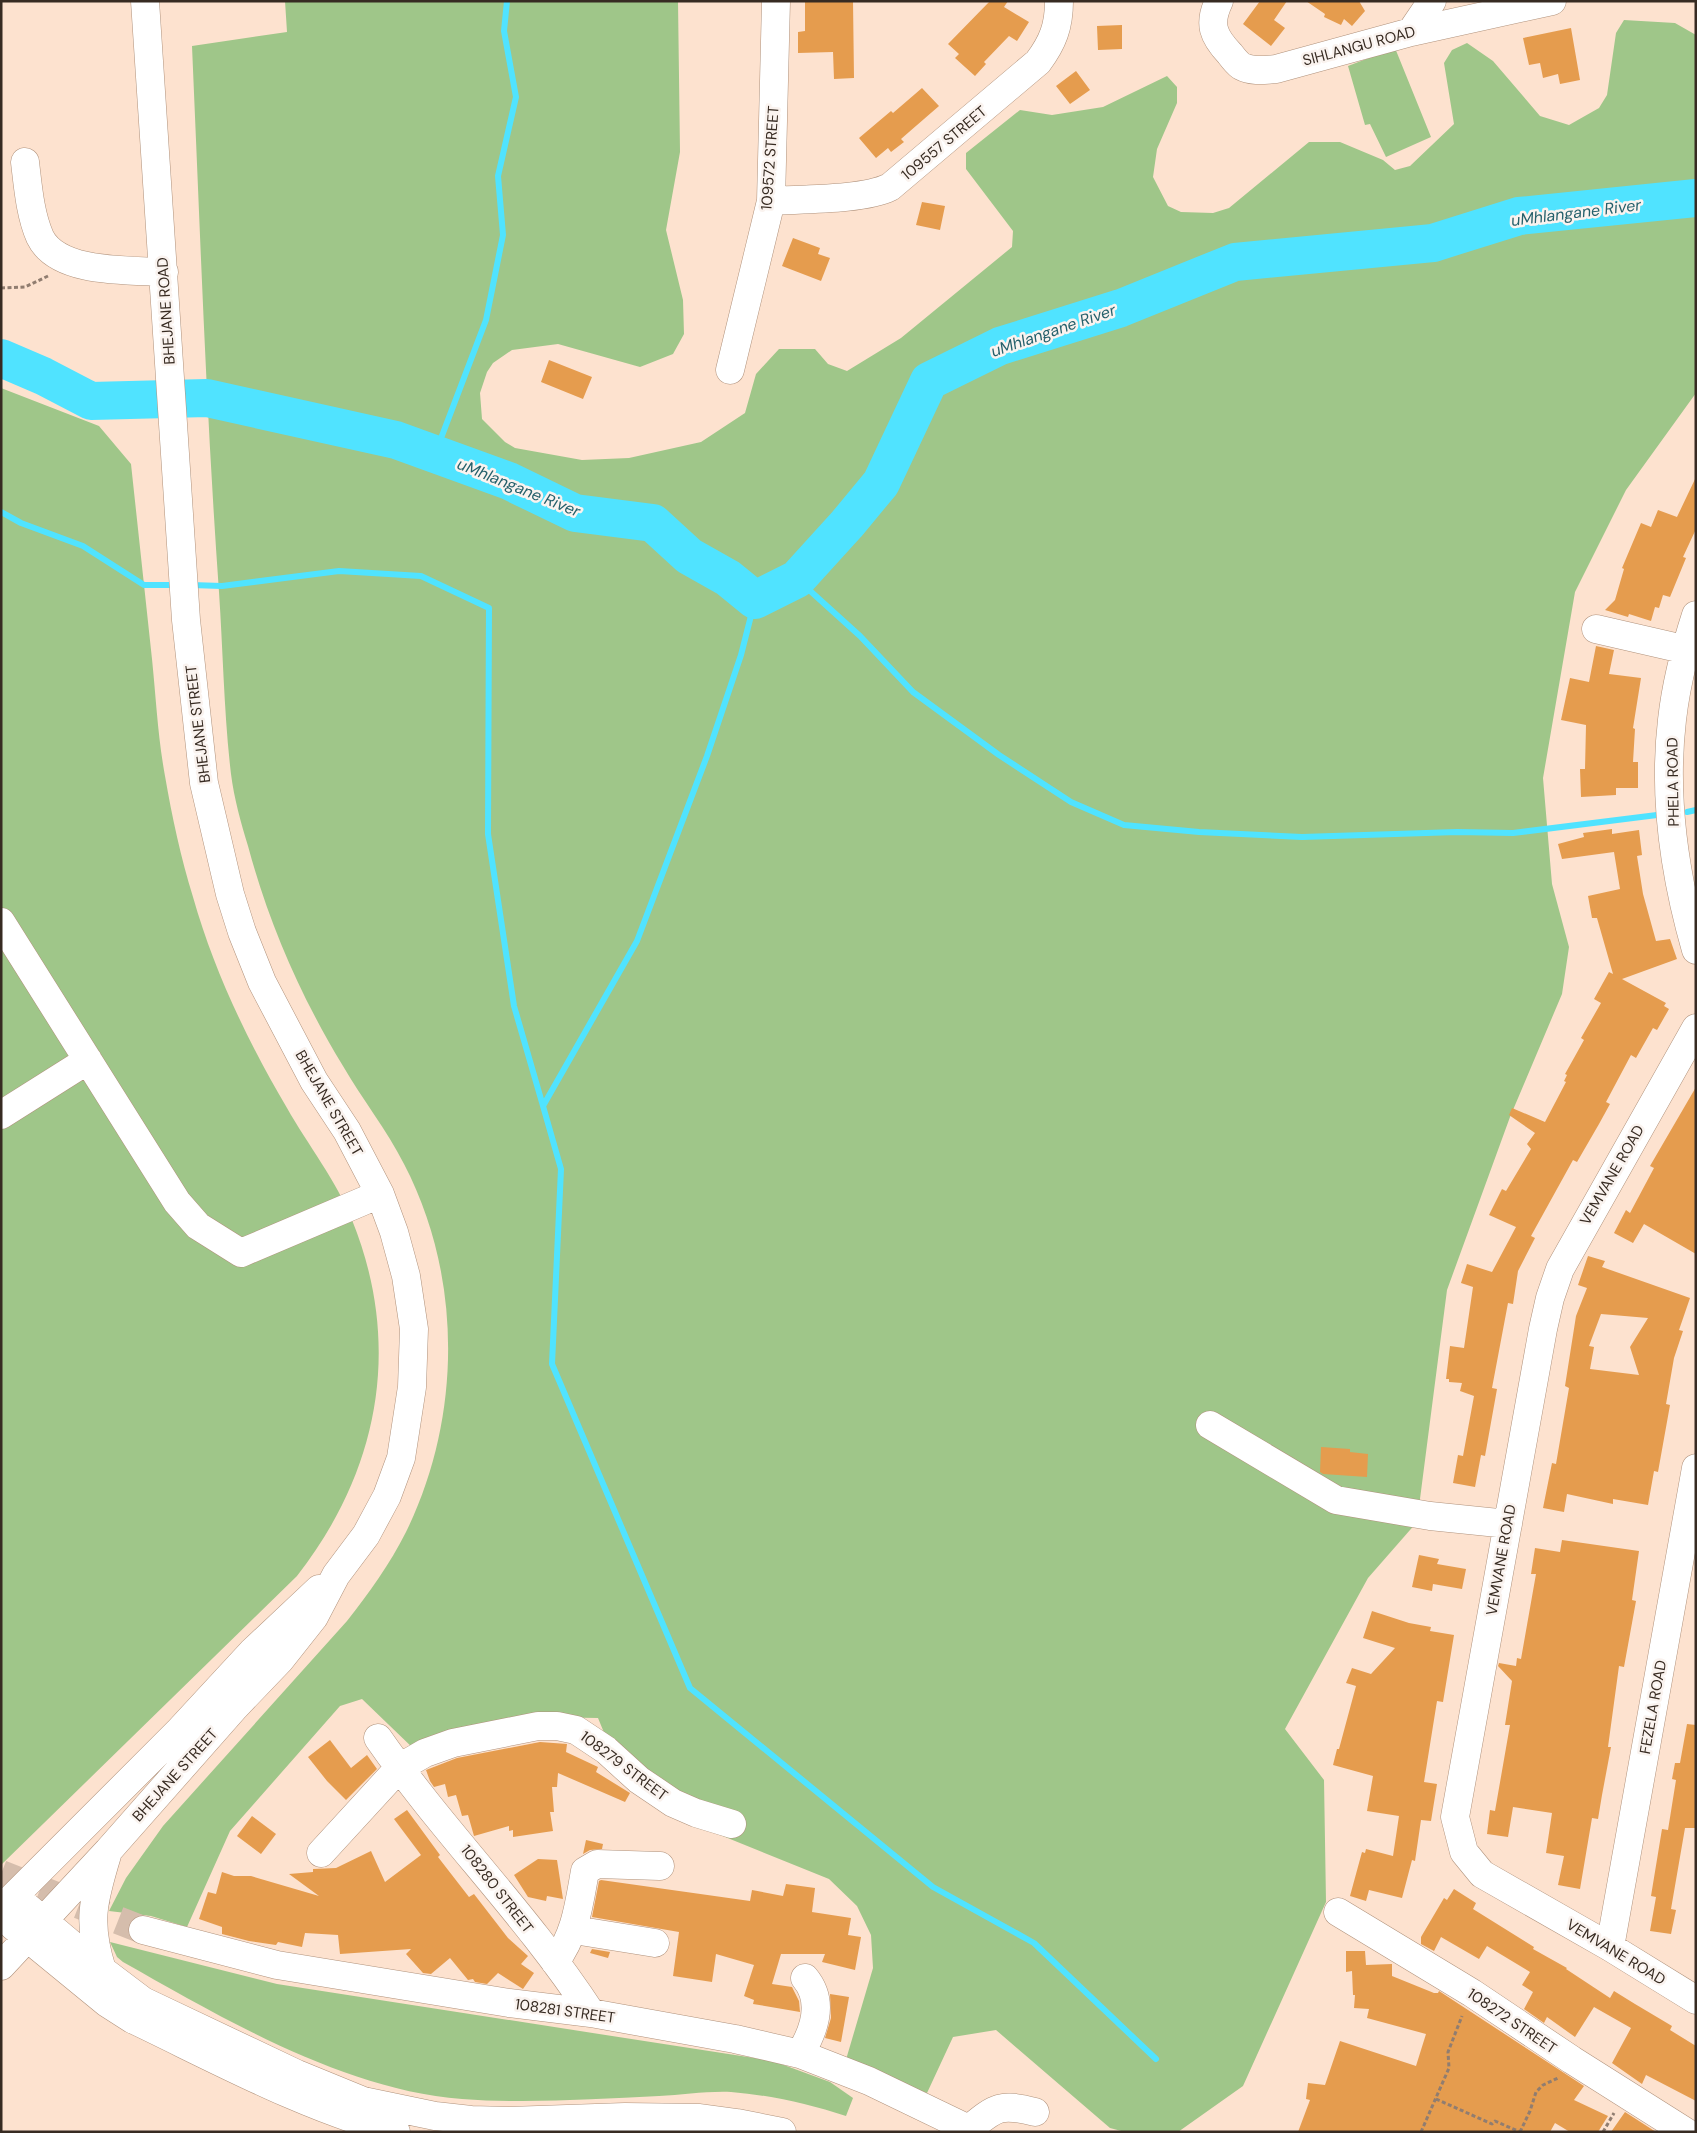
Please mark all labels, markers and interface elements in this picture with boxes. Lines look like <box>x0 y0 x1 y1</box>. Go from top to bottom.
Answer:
street label: SIHLANGU ROAD <box>1300 21 1418 71</box>
street label: 109557 STREET <box>897 101 991 185</box>
street label: 109572 STREET <box>756 105 784 211</box>
water label: uMhlangane River <box>1510 194 1643 231</box>
street label: BHEJANE ROAD <box>152 257 180 365</box>
water label: uMhlangane River <box>988 299 1119 362</box>
water label: uMhlangane River <box>454 453 584 522</box>
street label: BHEJANE STREET <box>181 664 215 784</box>
street label: PHELA ROAD <box>1662 737 1684 827</box>
street label: BHEJANE STREET <box>291 1047 367 1159</box>
street label: VEMVANE ROAD <box>1575 1121 1649 1229</box>
street label: VEMVANE ROAD <box>1481 1503 1521 1617</box>
street label: FEZELA ROAD <box>1635 1658 1671 1756</box>
street label: BHEJANE STREET <box>128 1724 222 1826</box>
street label: 108279 STREET <box>576 1727 672 1805</box>
street label: 108280 STREET <box>456 1841 538 1937</box>
street label: VEMVANE ROAD <box>1563 1914 1669 1990</box>
street label: 108272 STREET <box>1463 1984 1561 2058</box>
street label: 108281 STREET <box>514 1994 616 2028</box>

